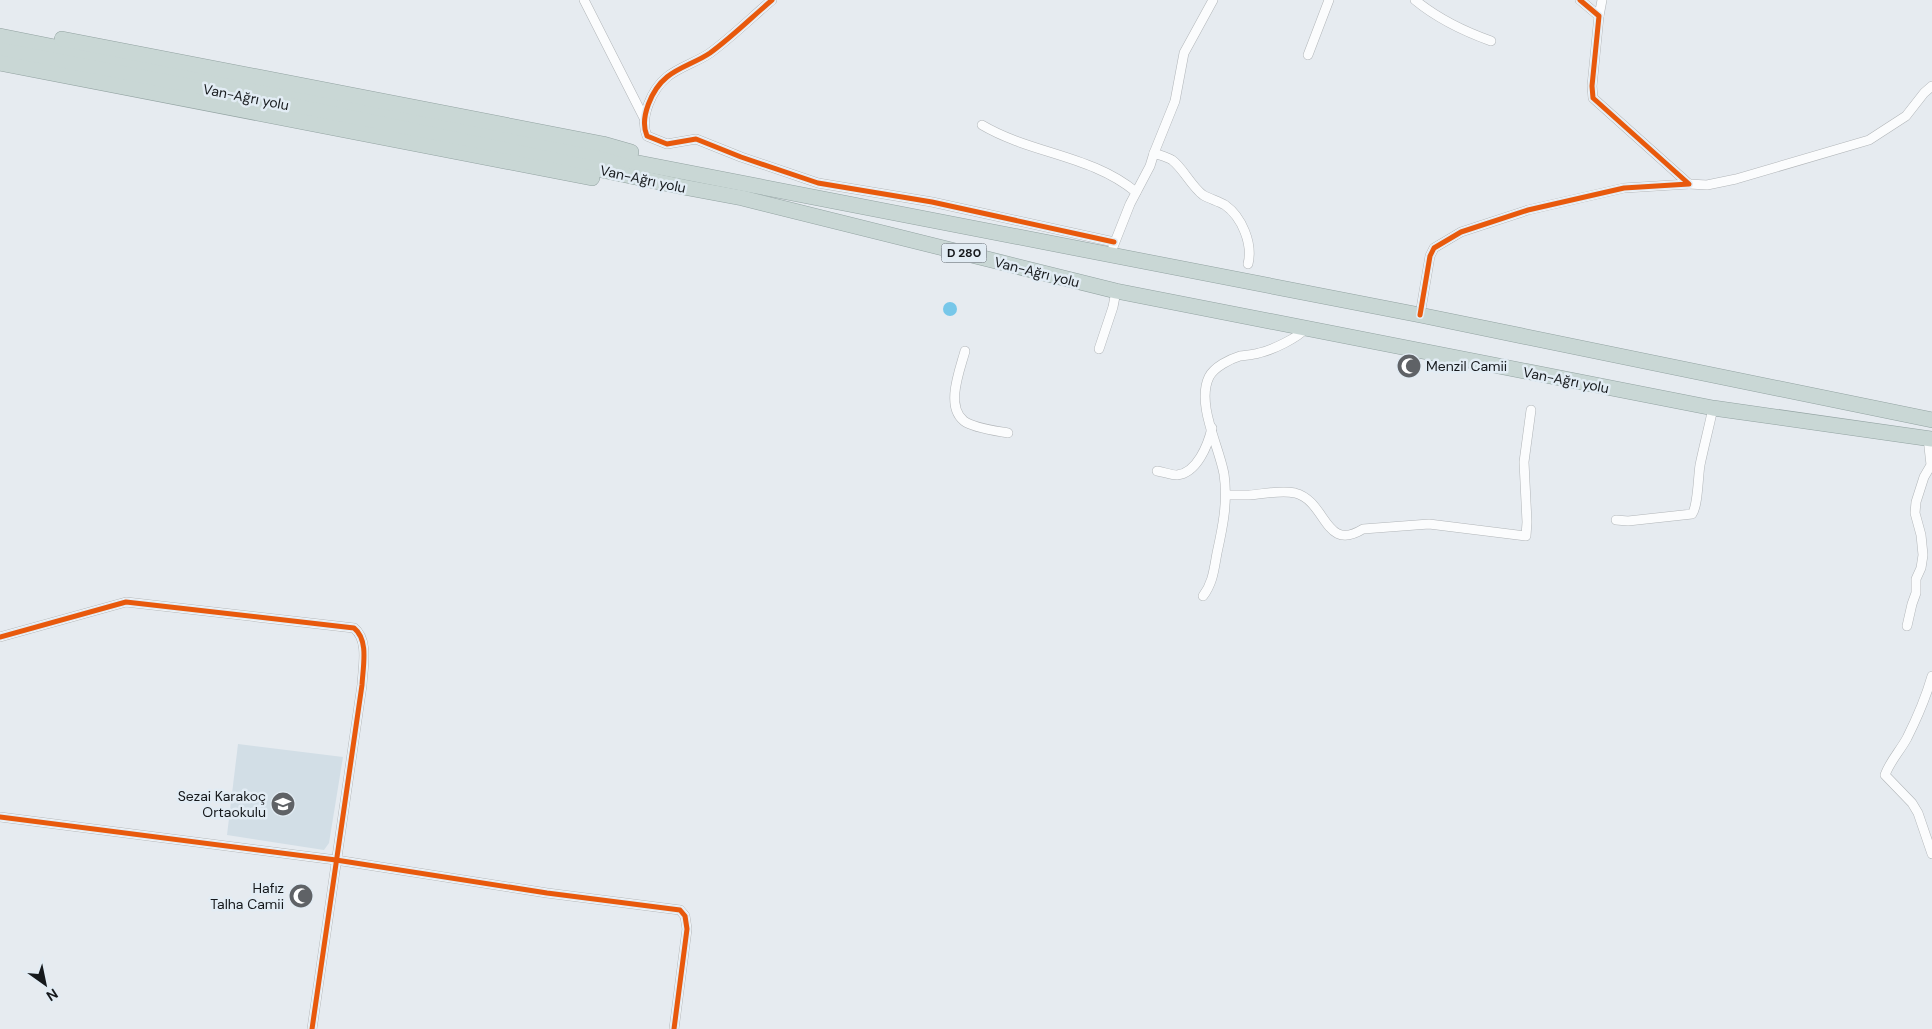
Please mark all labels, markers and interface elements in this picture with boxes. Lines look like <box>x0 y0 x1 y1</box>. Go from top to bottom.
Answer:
street label: Van-Ağrı yolu <box>202 80 290 114</box>
street label: Van-Ağrı yolu <box>599 161 687 197</box>
road number: D 280 <box>942 244 986 262</box>
street label: Van-Ağrı yolu <box>993 253 1081 291</box>
mosque icon: Menzil Camii <box>1396 353 1422 379</box>
place label: Menzil Camii <box>1426 357 1507 375</box>
street label: Van-Ağrı yolu <box>1522 363 1610 397</box>
place label: Sezai Karakoç Ortaokulu <box>178 787 266 821</box>
school or university icon: Sezai Karakoç Ortaokulu <box>270 791 296 817</box>
place label: Hafız Talha Camii <box>210 879 284 913</box>
mosque icon: Hafız Talha Camii <box>288 883 314 909</box>
north arrow <box>20 959 70 1009</box>
text: N <box>43 985 61 1005</box>

